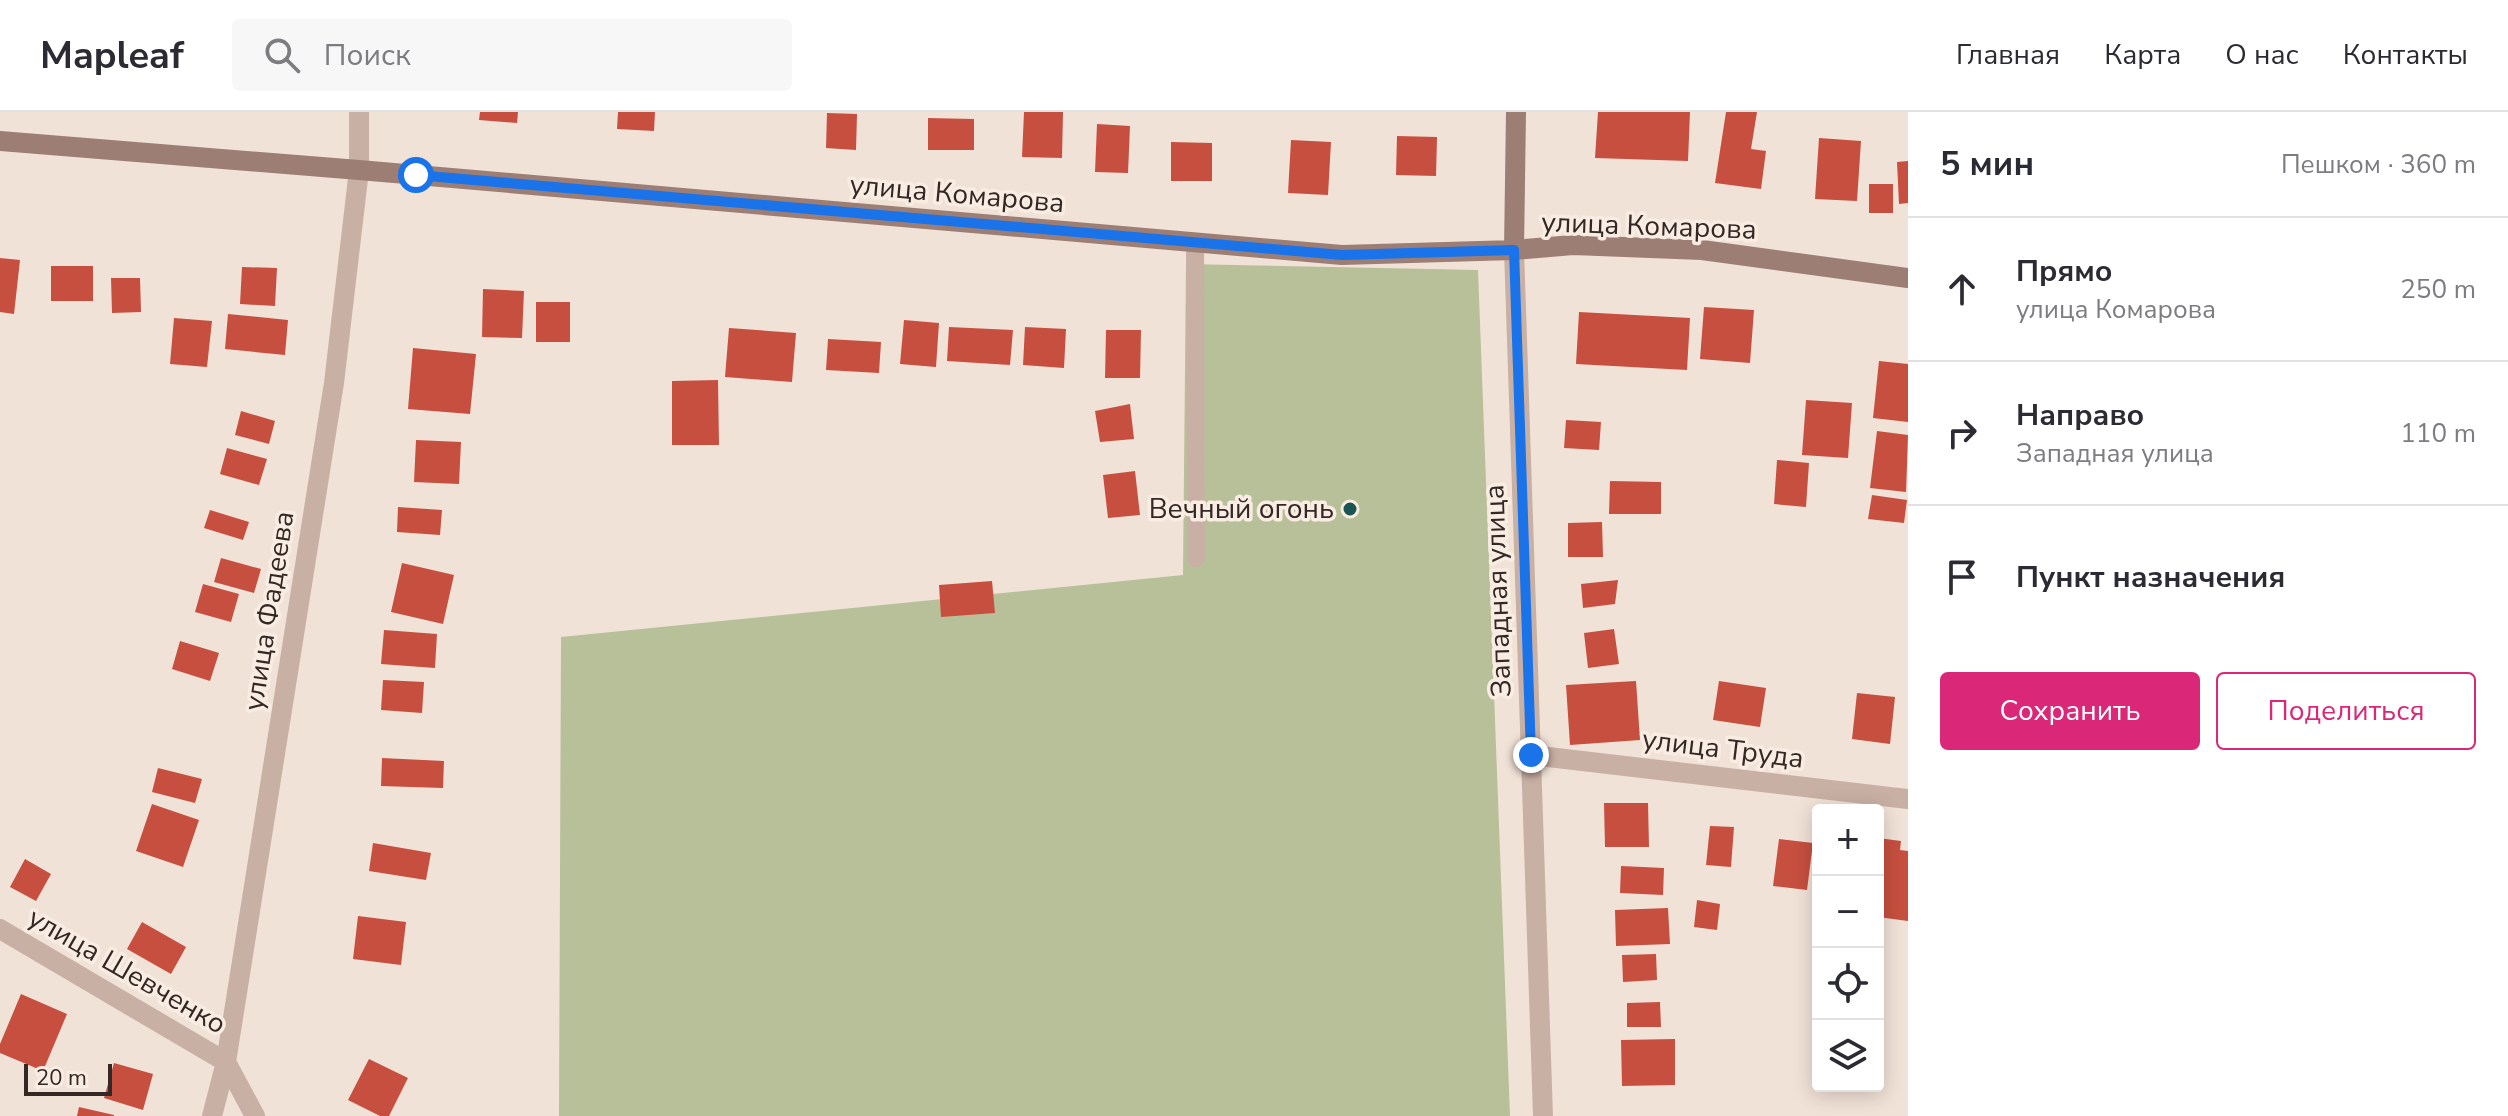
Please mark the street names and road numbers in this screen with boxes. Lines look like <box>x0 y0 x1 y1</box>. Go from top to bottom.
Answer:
street label: улица Комарова <box>848 166 1066 222</box>
street label: улица Комарова <box>1541 203 1757 249</box>
street label: Западная улица <box>1475 484 1521 698</box>
street label: улица Фадеева <box>234 509 304 713</box>
street label: улица Труда <box>1640 720 1806 778</box>
street label: улица Шевченко <box>21 899 233 1043</box>

